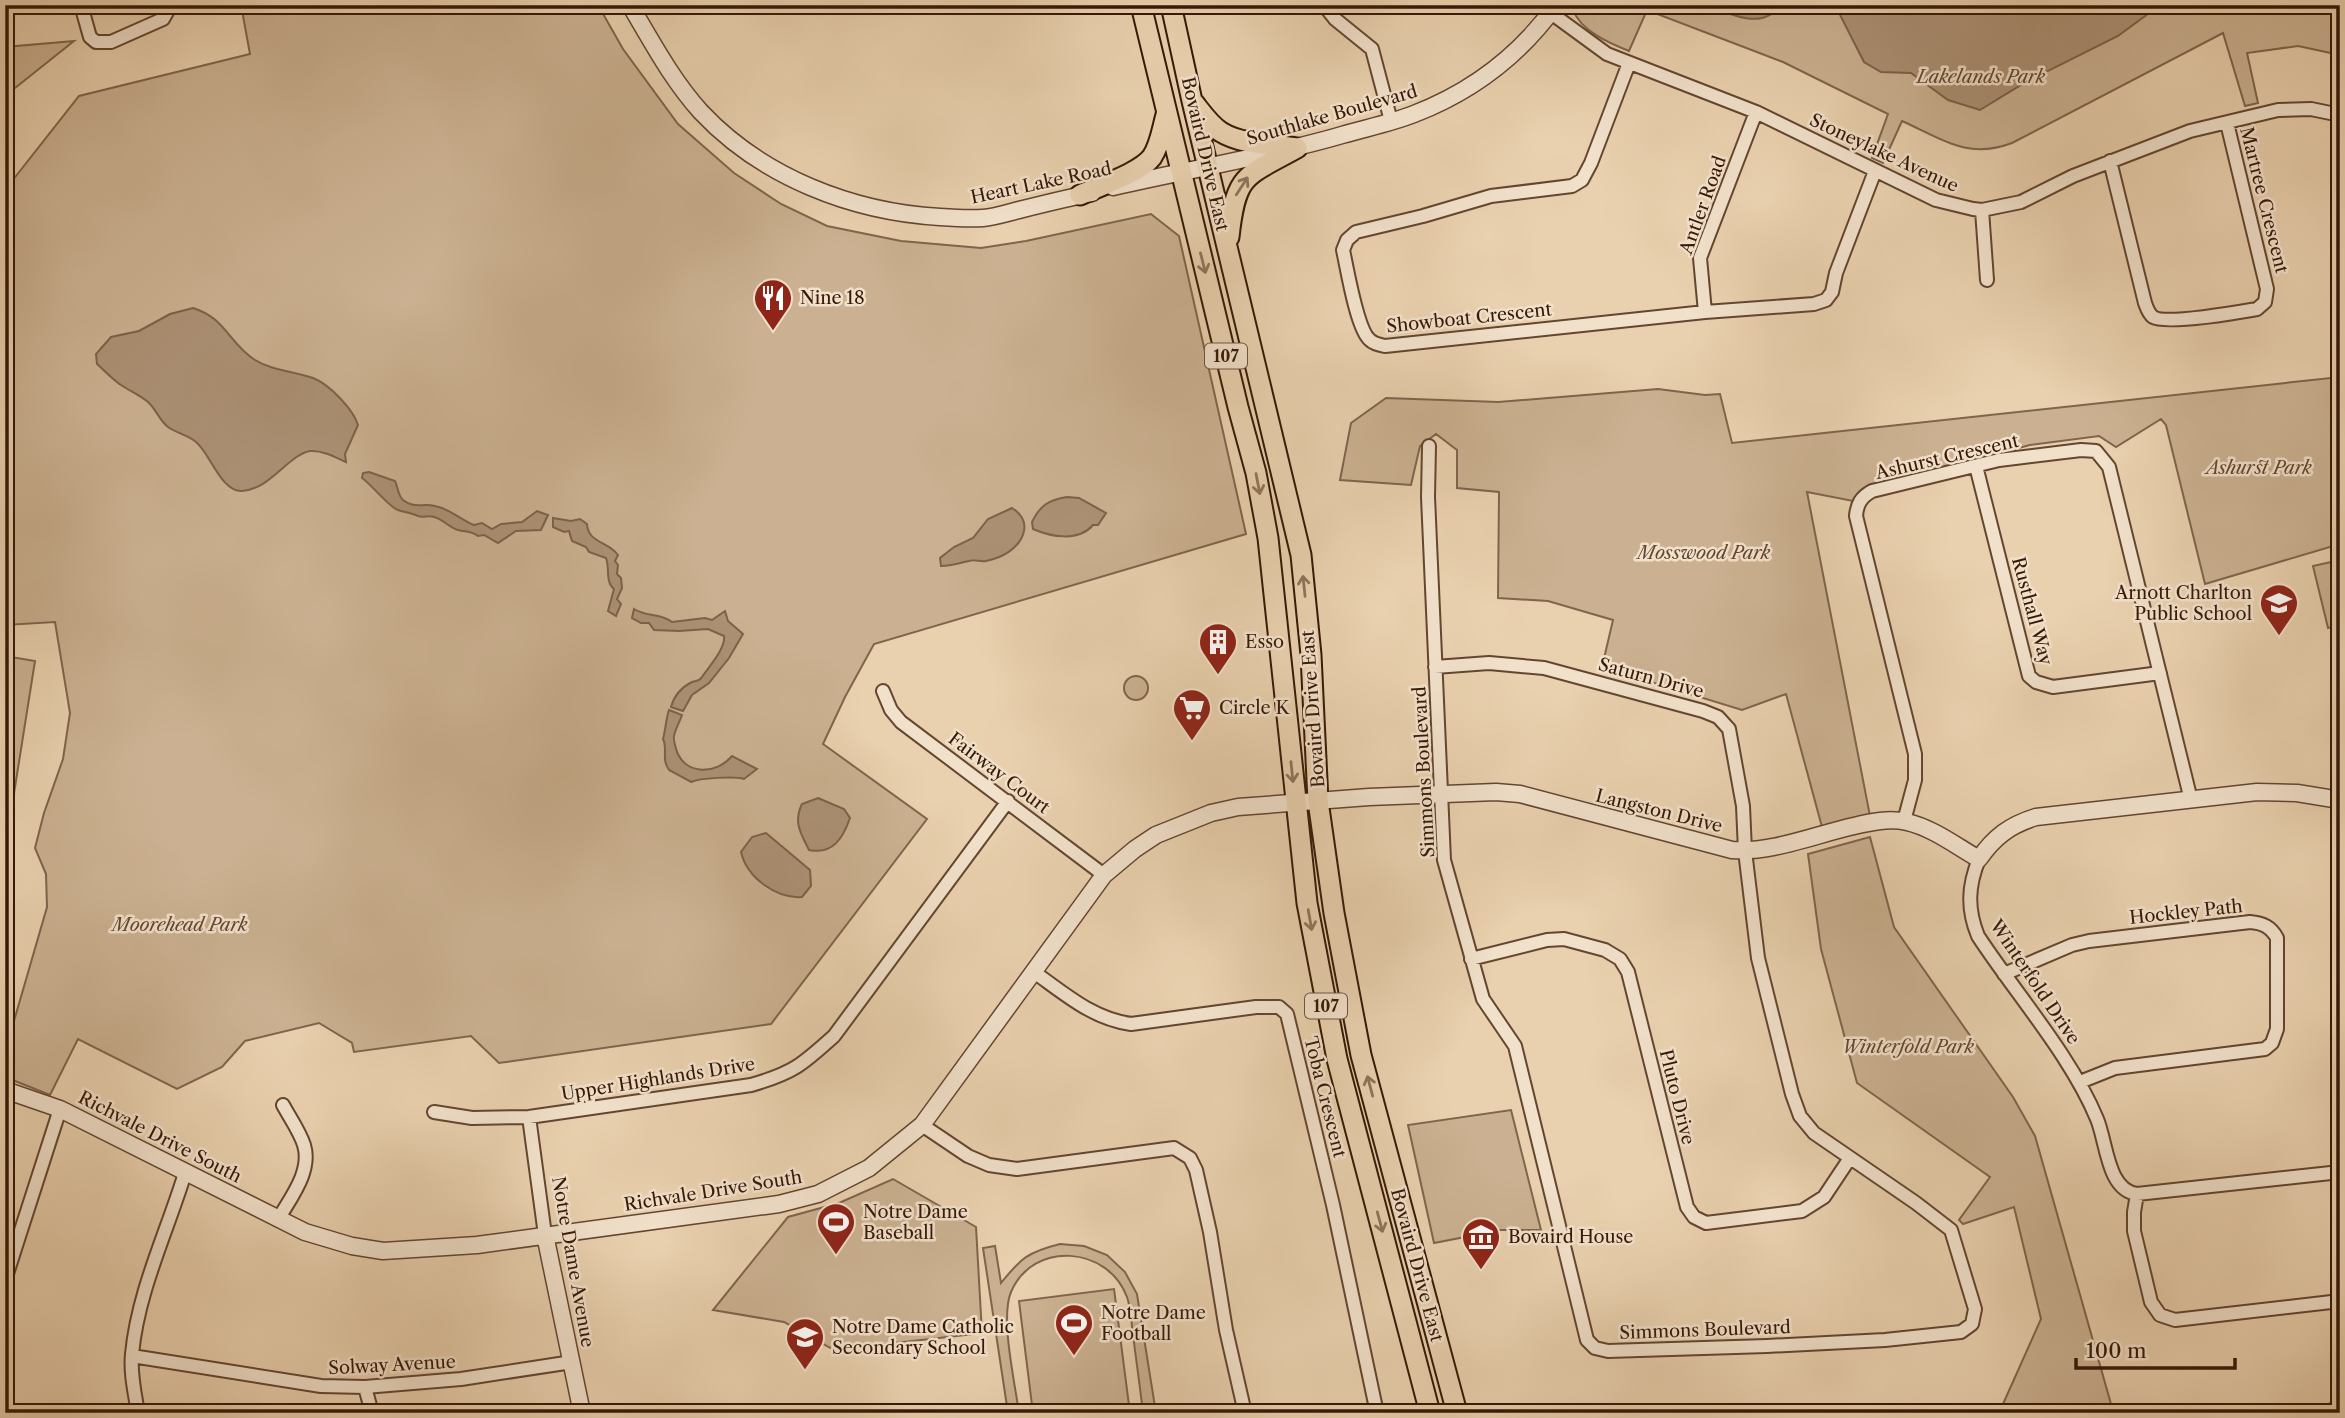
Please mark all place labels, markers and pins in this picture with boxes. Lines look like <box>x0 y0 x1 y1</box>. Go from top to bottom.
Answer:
restaurant icon: Nine 18 <box>752 277 794 332</box>
place label: Nine 18 <box>800 287 865 309</box>
place label: Arnott Charlton Public School <box>2114 582 2252 625</box>
school or university icon: Arnott Charlton Public School <box>2258 582 2300 637</box>
building icon: Esso <box>1197 621 1239 676</box>
place label: Esso <box>1245 631 1284 653</box>
supermarket icon: Circle K <box>1171 687 1213 742</box>
place label: Circle K <box>1219 697 1290 719</box>
sports icon: Notre Dame Baseball <box>815 1201 857 1256</box>
place label: Notre Dame Baseball <box>863 1201 968 1244</box>
museum icon: Bovaird House <box>1460 1216 1502 1271</box>
place label: Bovaird House <box>1508 1226 1633 1248</box>
sports icon: Notre Dame Football <box>1053 1302 1095 1357</box>
place label: Notre Dame Football <box>1101 1302 1206 1345</box>
school or university icon: Notre Dame Catholic Secondary School <box>784 1316 826 1371</box>
place label: Notre Dame Catholic Secondary School <box>832 1316 1014 1359</box>

